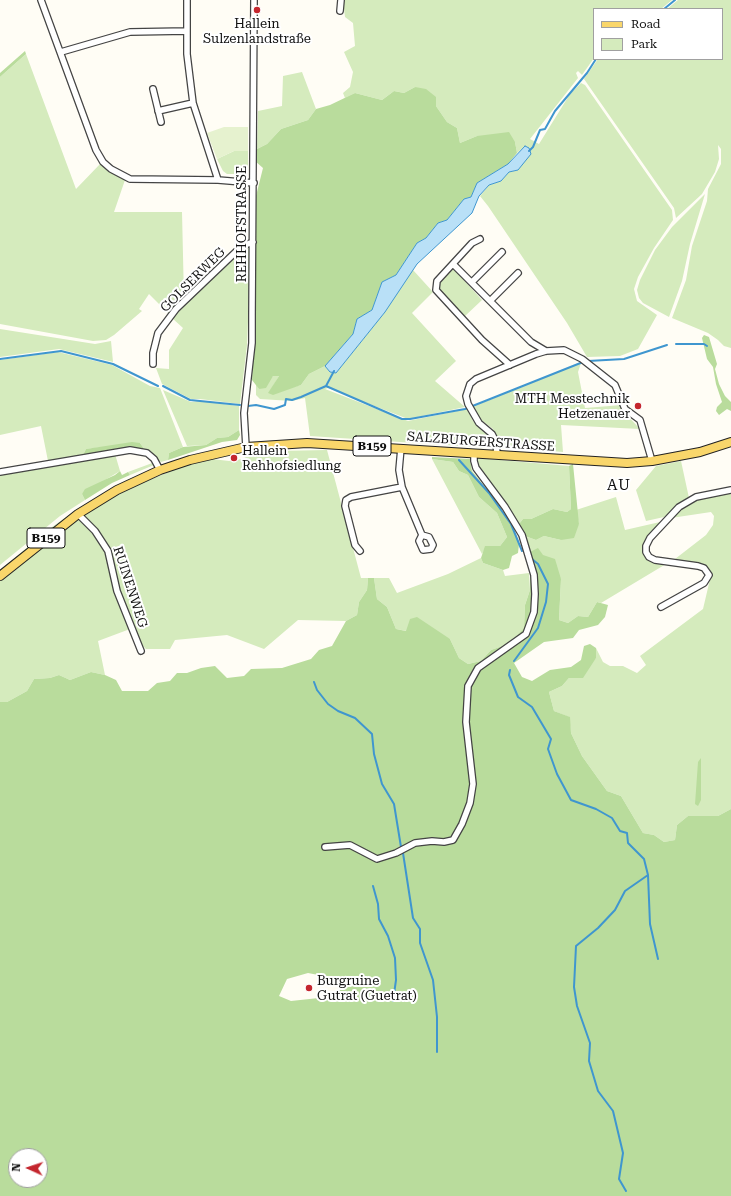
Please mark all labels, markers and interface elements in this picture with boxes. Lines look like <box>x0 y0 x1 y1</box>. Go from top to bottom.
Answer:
marker: Hallein Sulzenlandstraße <box>252 5 262 15</box>
legend <box>593 8 723 60</box>
place label: Hallein Sulzenlandstraße <box>203 16 311 47</box>
text: Road <box>631 17 660 31</box>
text: Park <box>631 37 657 51</box>
street label: REHHOFSTRASSE <box>234 166 250 282</box>
street label: GOLSERWEG <box>157 244 229 316</box>
place label: MTH Messtechnik Hetzenauer <box>515 391 630 422</box>
marker: MTH Messtechnik Hetzenauer <box>633 401 643 411</box>
street label: SALZBURGERSTRASSE <box>407 429 555 455</box>
road number: B159 <box>353 436 391 456</box>
place label: Hallein Rehhofsiedlung <box>242 443 341 474</box>
marker: Hallein Rehhofsiedlung <box>229 453 239 463</box>
district label: AU <box>607 477 631 495</box>
road number: B159 <box>27 528 65 548</box>
street label: RUINENWEG <box>109 544 151 630</box>
place label: Burgruine Gutrat (Guetrat) <box>317 973 417 1004</box>
marker: Burgruine Gutrat (Guetrat) <box>304 983 314 993</box>
north arrow <box>8 1148 48 1188</box>
text: N <box>10 1163 23 1172</box>

